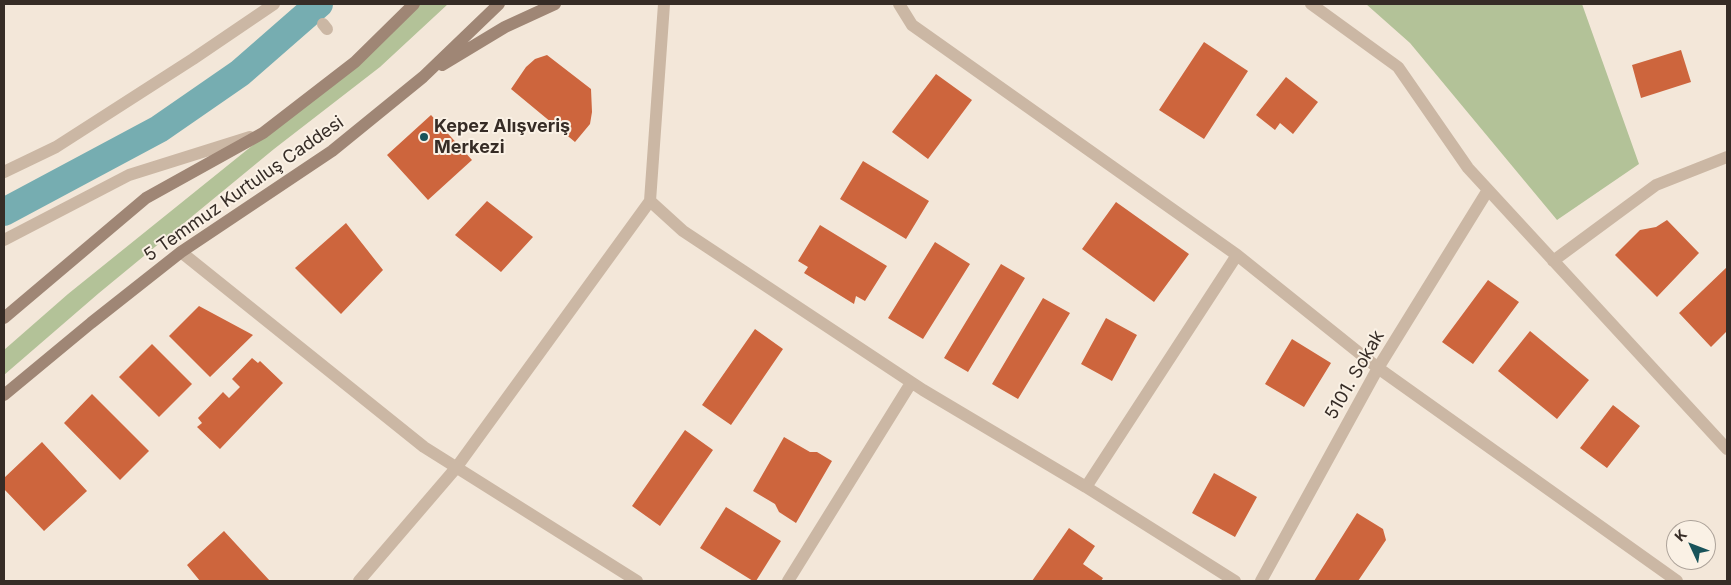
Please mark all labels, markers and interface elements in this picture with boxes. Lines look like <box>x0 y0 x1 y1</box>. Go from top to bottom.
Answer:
street label: 5 Temmuz Kurtuluş Caddesi <box>140 112 348 266</box>
place label: Kepez Alışveriş Merkezi <box>434 116 570 158</box>
marker: Kepez Alışveriş Merkezi <box>418 131 430 143</box>
street label: 5101. Sokak <box>1321 327 1389 423</box>
north arrow <box>1666 520 1716 570</box>
text: K <box>1671 526 1690 545</box>

